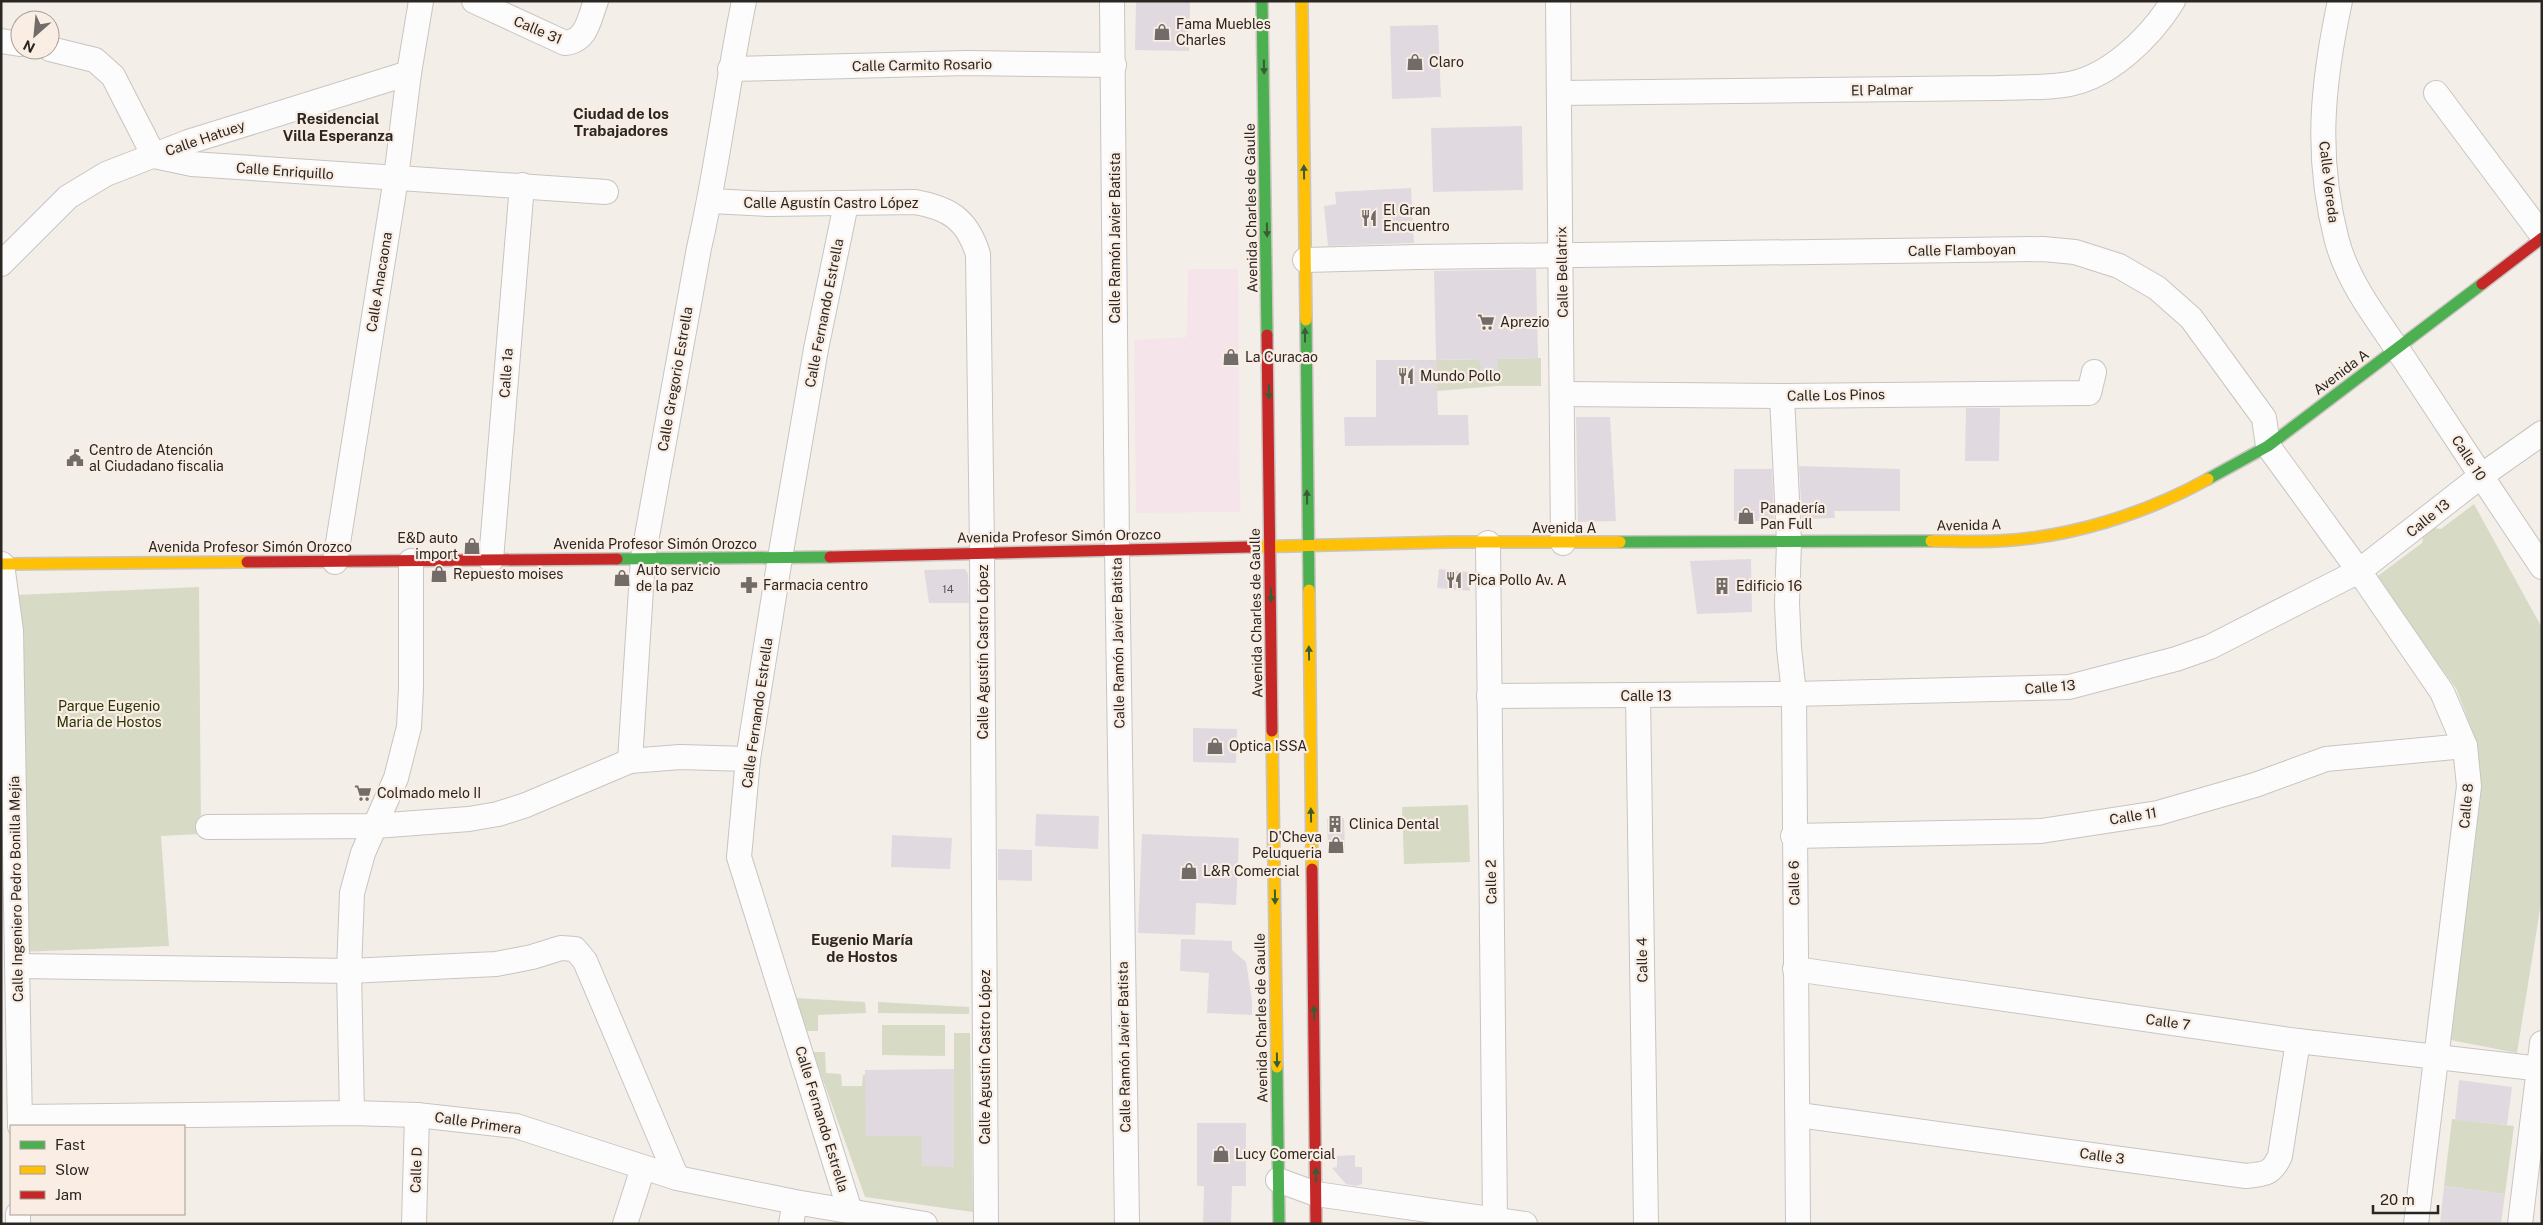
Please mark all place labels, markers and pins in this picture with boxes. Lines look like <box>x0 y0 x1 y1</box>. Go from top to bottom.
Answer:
place label: Fama Muebles Charles <box>1176 16 1271 48</box>
shop icon: Fama Muebles Charles <box>1152 22 1172 42</box>
shop icon: Claro <box>1405 52 1425 72</box>
place label: Claro <box>1429 54 1464 70</box>
place label: El Gran Encuentro <box>1383 202 1450 234</box>
restaurant icon: El Gran Encuentro <box>1359 208 1379 228</box>
supermarket icon: Aprezio <box>1476 312 1496 332</box>
place label: Aprezio <box>1500 314 1550 330</box>
shop icon: La Curacao <box>1221 347 1241 367</box>
place label: La Curacao <box>1245 349 1318 365</box>
restaurant icon: Mundo Pollo <box>1396 366 1416 386</box>
place label: Mundo Pollo <box>1420 368 1501 384</box>
place label: Centro de Atención al Ciudadano fiscalia <box>89 442 224 474</box>
public building icon: Centro de Atención al Ciudadano fiscalia <box>65 448 85 468</box>
place label: Panadería Pan Full <box>1760 500 1825 532</box>
shop icon: Panadería Pan Full <box>1736 506 1756 526</box>
place label: E&D auto import <box>397 530 458 562</box>
shop icon: E&D auto import <box>462 536 482 556</box>
place label: Auto servicio de la paz <box>636 562 721 594</box>
shop icon: Repuesto moises <box>429 564 449 584</box>
place label: Repuesto moises <box>453 566 563 582</box>
shop icon: Auto servicio de la paz <box>612 568 632 588</box>
restaurant icon: Pica Pollo Av. A <box>1444 570 1464 590</box>
place label: Pica Pollo Av. A <box>1468 572 1567 588</box>
pharmacy icon: Farmacia centro <box>739 575 759 595</box>
building icon: Edificio 16 <box>1712 576 1732 596</box>
place label: Farmacia centro <box>763 577 868 593</box>
place label: Edificio 16 <box>1736 578 1802 594</box>
shop icon: Optica ISSA <box>1205 736 1225 756</box>
place label: Optica ISSA <box>1229 738 1307 754</box>
supermarket icon: Colmado melo II <box>353 783 373 803</box>
place label: Colmado melo II <box>377 785 481 801</box>
building icon: Clinica Dental <box>1325 814 1345 834</box>
place label: Clinica Dental <box>1349 816 1439 832</box>
place label: D'Cheva Peluqueria <box>1252 829 1322 861</box>
shop icon: D'Cheva Peluqueria <box>1326 835 1346 855</box>
shop icon: L&R Comercial <box>1179 861 1199 881</box>
place label: L&R Comercial <box>1203 863 1300 879</box>
shop icon: Lucy Comercial <box>1211 1144 1231 1164</box>
place label: Lucy Comercial <box>1235 1146 1336 1162</box>

